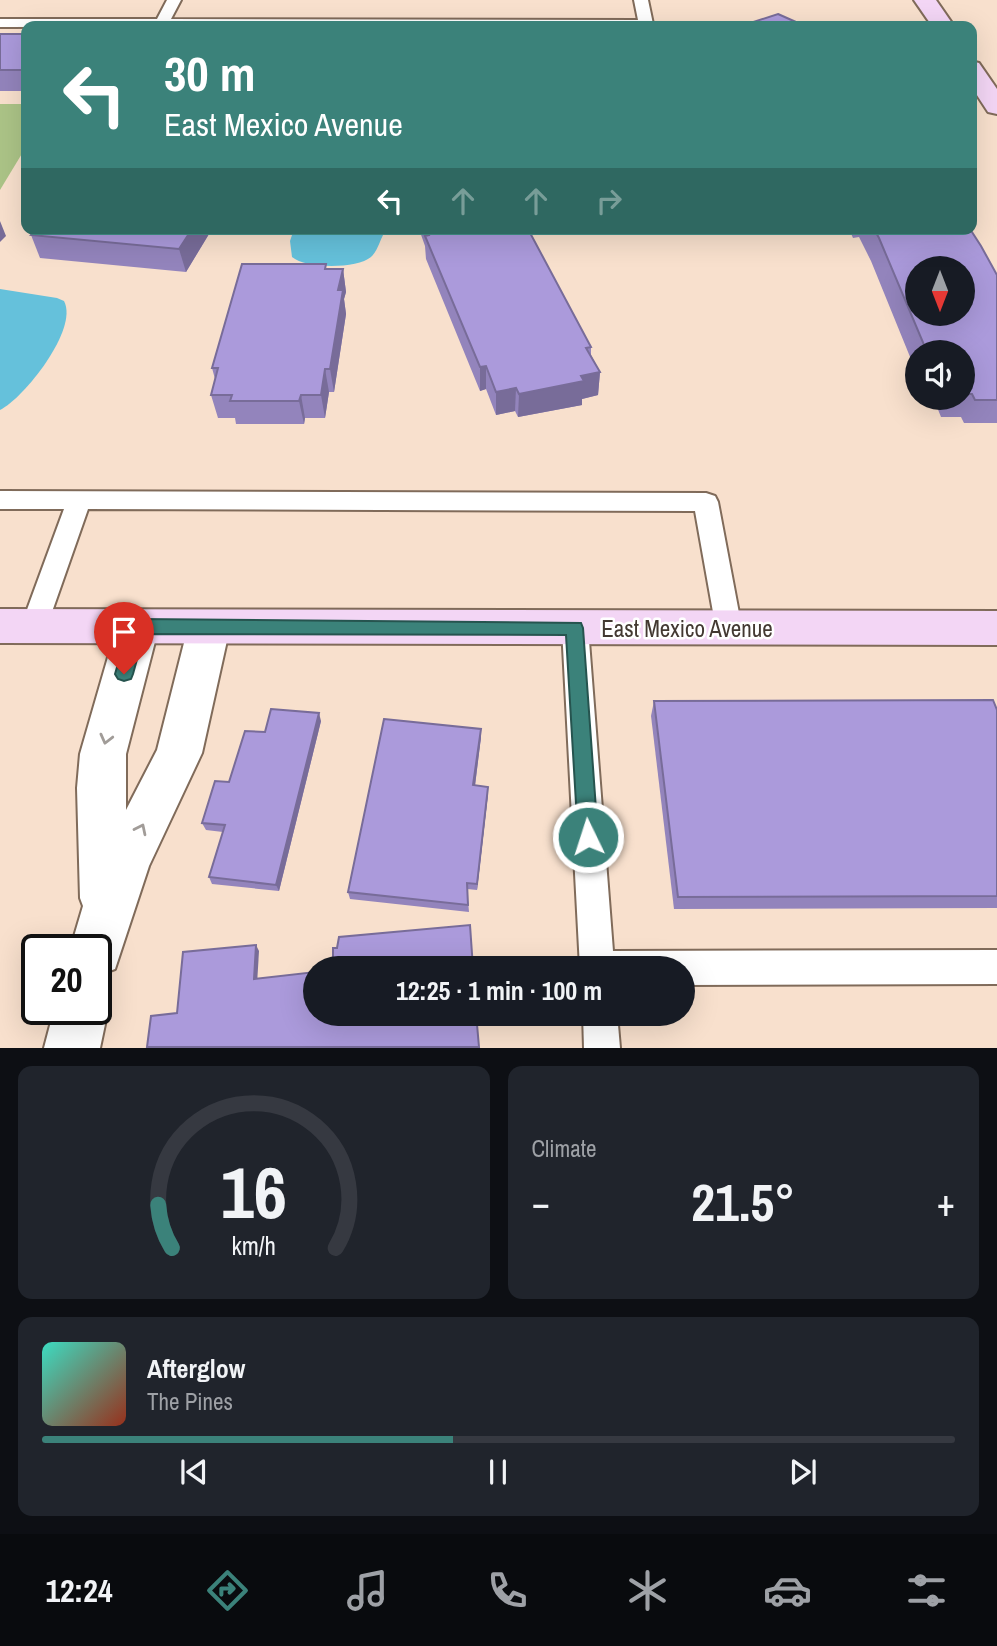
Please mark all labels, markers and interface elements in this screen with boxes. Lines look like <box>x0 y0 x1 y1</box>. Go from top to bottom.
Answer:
text: 30 m <box>164 40 256 106</box>
icon: left <box>49 49 140 140</box>
text: East Mexico Avenue <box>164 103 403 146</box>
icon: left <box>371 182 409 220</box>
icon: ahead <box>444 182 482 220</box>
icon: ahead <box>517 182 555 220</box>
icon: right <box>590 182 628 220</box>
north arrow <box>905 256 975 326</box>
map controls <box>905 256 975 410</box>
button: sound <box>905 340 975 410</box>
pin <box>94 602 154 674</box>
icon: arrive <box>105 613 143 651</box>
street label: East Mexico Avenue <box>601 613 773 644</box>
one-way arrow <box>100 733 114 745</box>
position arrow <box>551 800 625 874</box>
one-way arrow <box>133 824 147 836</box>
speed limit sign: 20 <box>21 934 112 1025</box>
text: 12:25 · 1 min · 100 m <box>396 973 602 1008</box>
text: Climate <box>532 1133 596 1164</box>
text: 16 <box>221 1144 287 1242</box>
text: 21.5° <box>691 1167 795 1237</box>
text: − <box>532 1177 550 1228</box>
text: + <box>937 1177 955 1228</box>
text: km/h <box>232 1229 276 1263</box>
text: Afterglow <box>147 1351 245 1386</box>
text: The Pines <box>147 1386 233 1417</box>
icon: previous <box>175 1453 213 1491</box>
icon: pause <box>479 1453 517 1491</box>
icon: next <box>784 1453 822 1491</box>
icon: directions <box>203 1566 252 1615</box>
icon: music <box>343 1566 392 1615</box>
icon: phone <box>483 1566 532 1615</box>
icon: climate <box>623 1566 672 1615</box>
icon: car <box>763 1566 812 1615</box>
icon: filters <box>902 1566 951 1615</box>
text: 12:24 <box>45 1569 113 1612</box>

